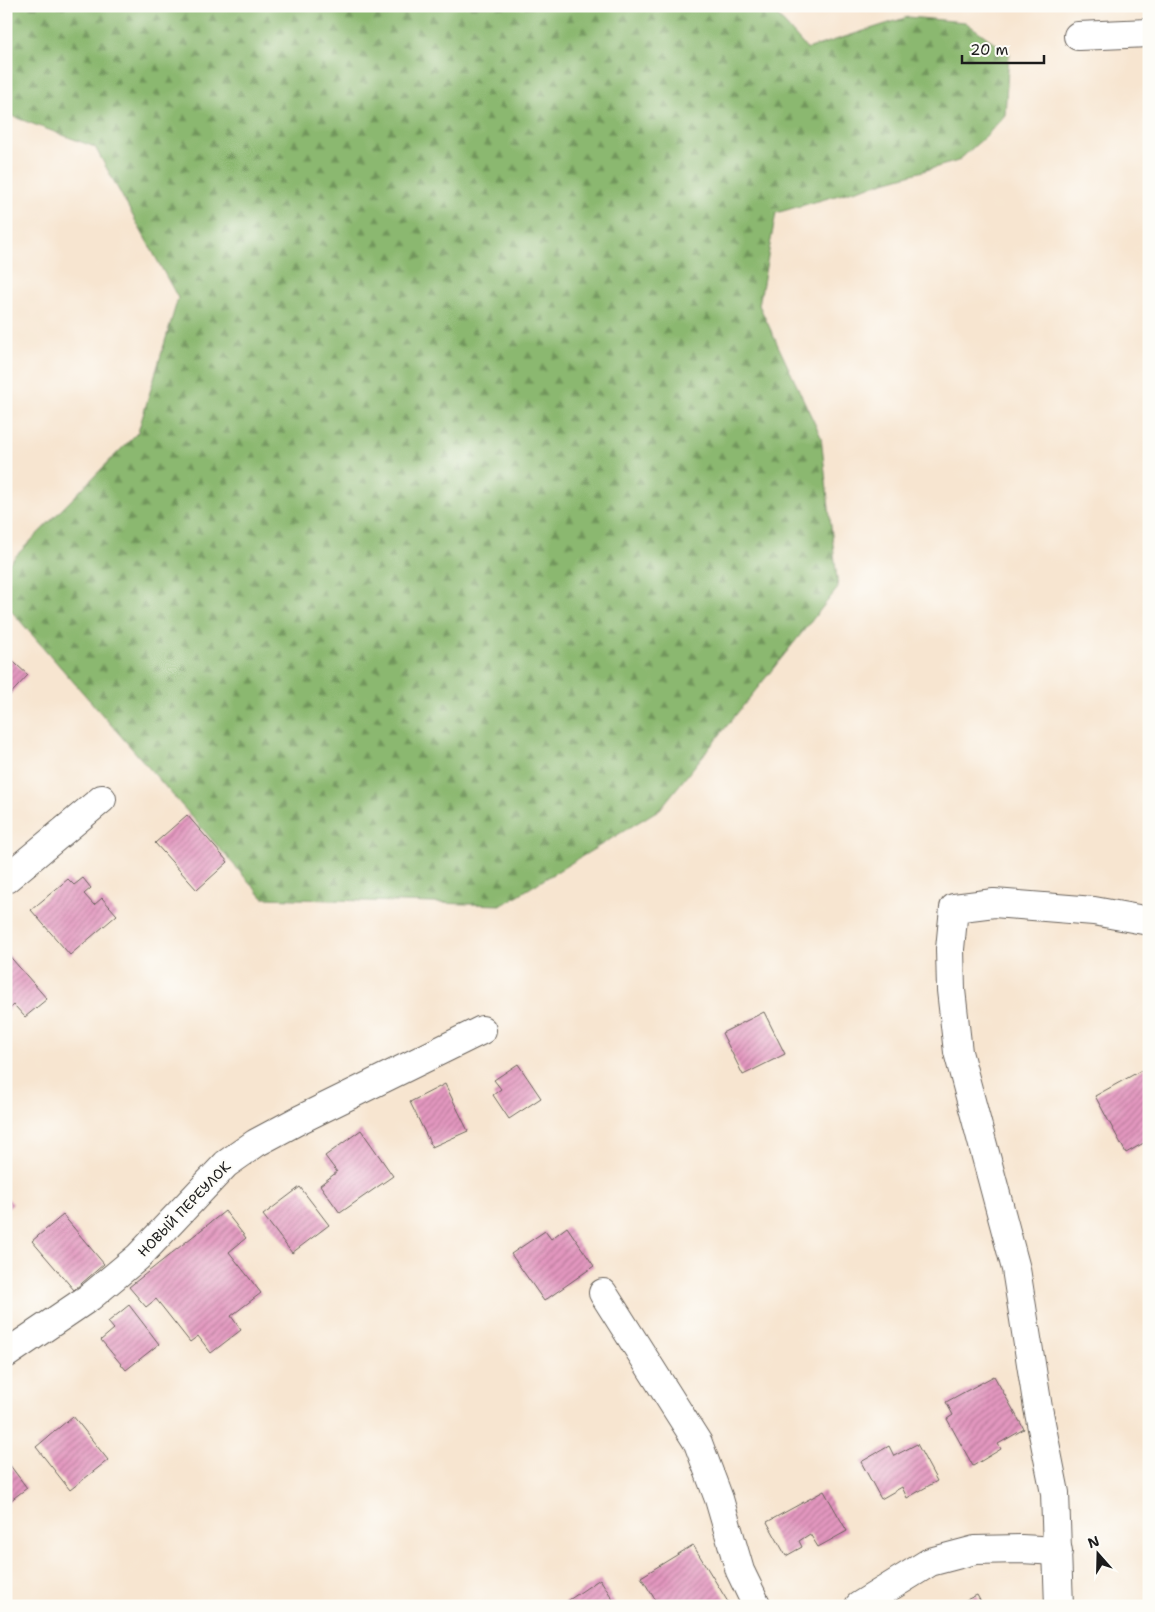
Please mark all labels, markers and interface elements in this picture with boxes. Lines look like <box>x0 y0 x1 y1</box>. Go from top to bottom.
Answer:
scale bar <box>962 32 1045 64</box>
text: 20 m <box>970 40 1009 60</box>
street label: НОВЫЙ ПЕРЕУЛОК <box>134 1157 234 1261</box>
north arrow <box>1072 1530 1122 1580</box>
text: N <box>1085 1531 1102 1552</box>

